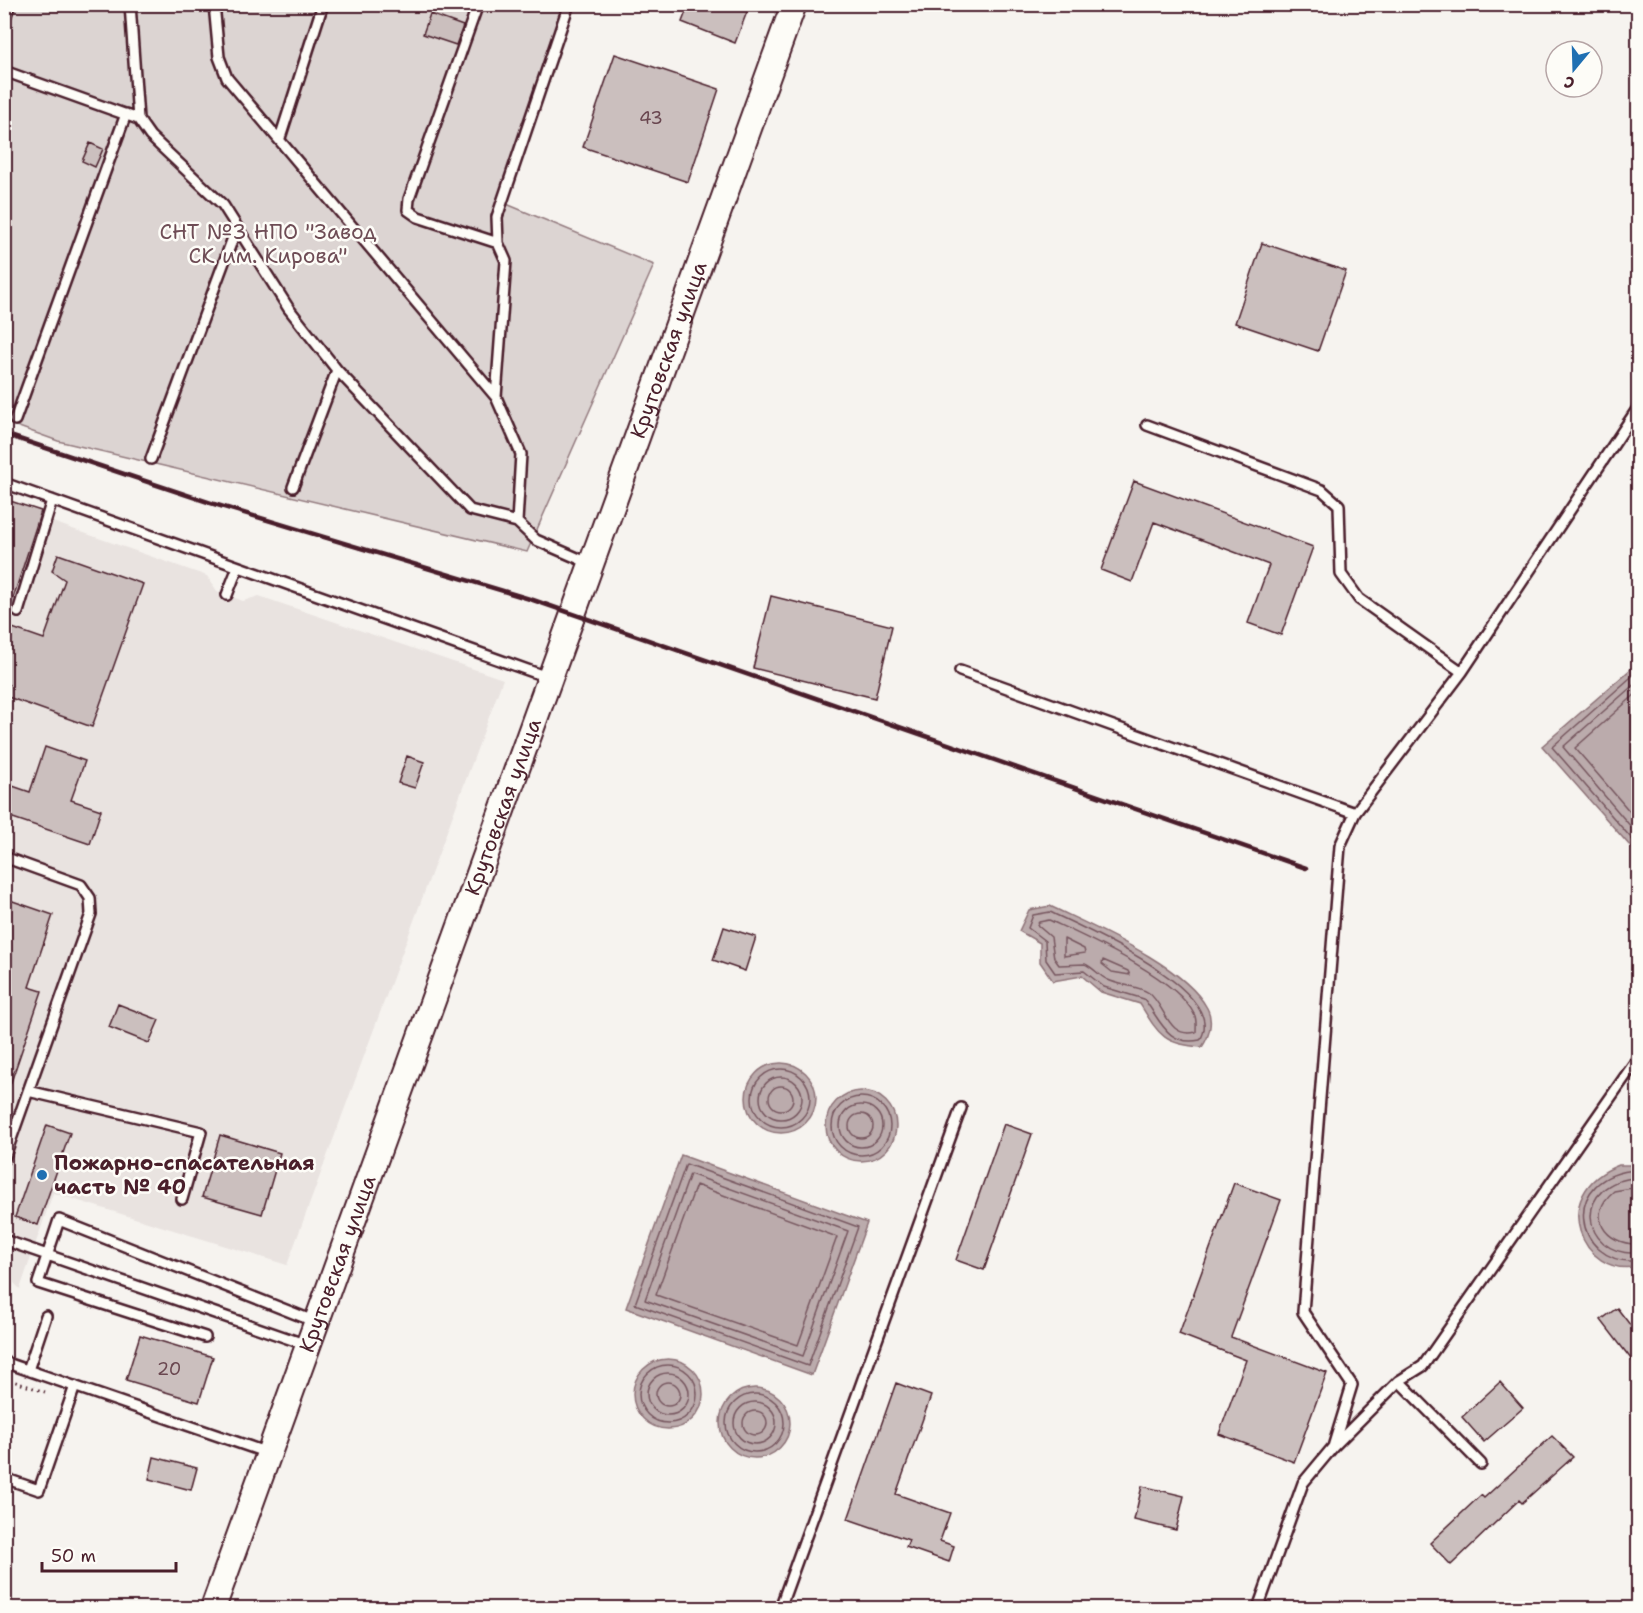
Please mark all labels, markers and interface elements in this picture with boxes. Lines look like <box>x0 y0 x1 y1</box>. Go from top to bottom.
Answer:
north arrow <box>1544 39 1604 99</box>
text: С <box>1561 71 1577 94</box>
house number: 43 <box>639 106 663 130</box>
park label: СНТ №3 НПО "Завод СК им. Кирова" <box>160 218 376 270</box>
street label: Крутовская улица <box>624 258 714 442</box>
street label: Крутовская улица <box>458 714 548 899</box>
place label: Пожарно-спасательная часть № 40 <box>54 1149 315 1201</box>
marker: Пожарно-спасательная часть № 40 <box>35 1168 49 1182</box>
street label: Крутовская улица <box>293 1171 383 1356</box>
house number: 20 <box>157 1357 181 1381</box>
scale bar <box>42 1535 176 1573</box>
text: 50 m <box>51 1544 96 1568</box>

